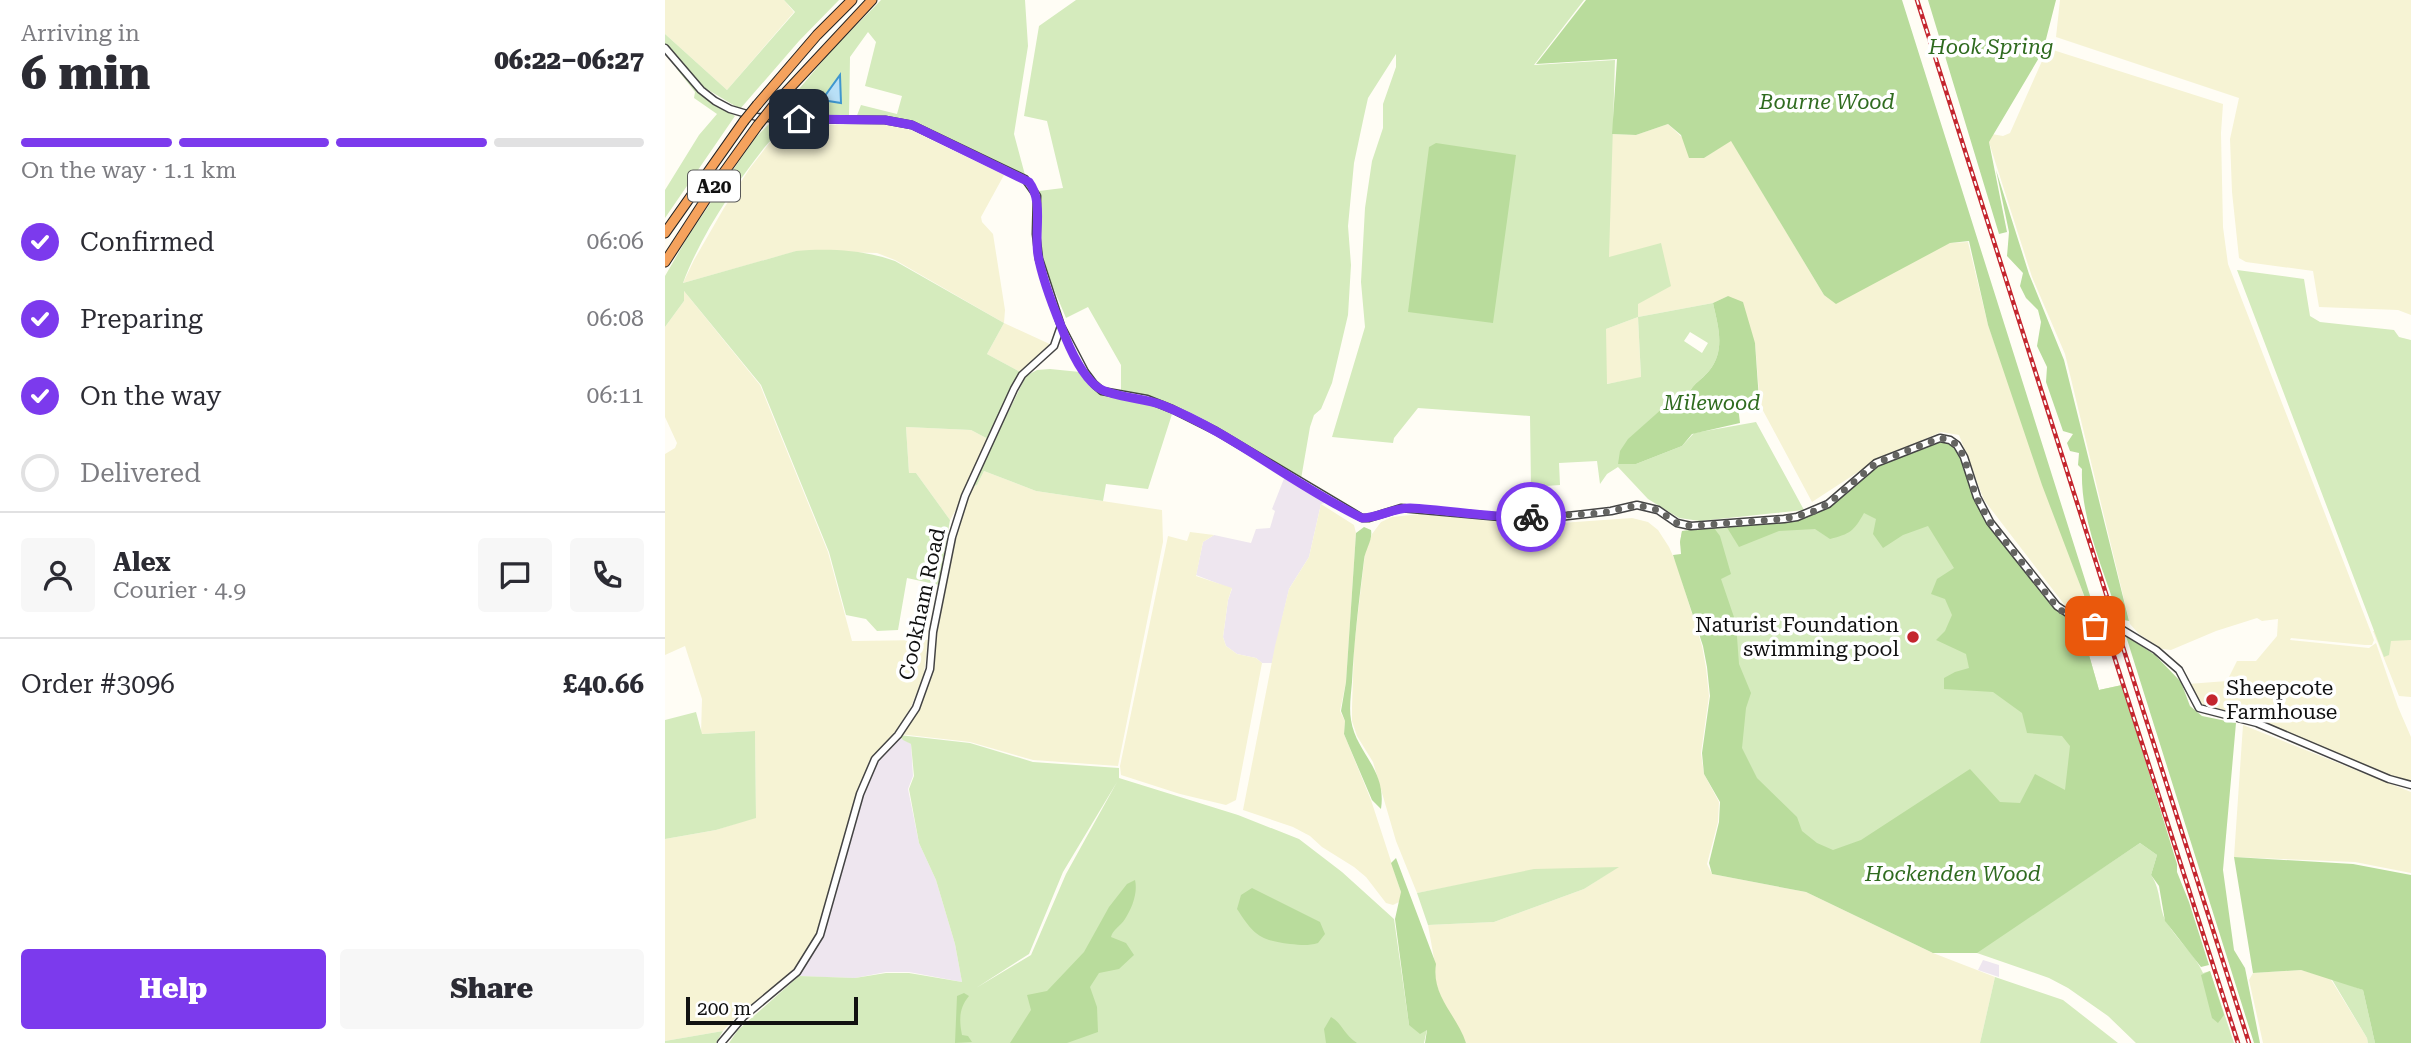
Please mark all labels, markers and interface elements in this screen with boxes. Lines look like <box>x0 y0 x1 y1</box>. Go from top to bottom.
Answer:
text: Arriving in <box>21 20 140 47</box>
park label: Hook Spring <box>1927 35 2054 59</box>
text: 06:22–06:27 <box>494 45 644 75</box>
text: 6 min <box>21 46 150 100</box>
pin <box>769 89 829 149</box>
park label: Bourne Wood <box>1758 90 1895 114</box>
icon: home <box>780 100 818 138</box>
text: On the way · 1.1 km <box>21 157 236 184</box>
road number: A20 <box>688 170 740 202</box>
icon: check <box>21 223 59 261</box>
text: Confirmed <box>80 227 215 257</box>
text: 06:06 <box>587 228 644 255</box>
icon: check <box>21 300 59 338</box>
text: Preparing <box>80 304 203 334</box>
text: 06:08 <box>587 305 644 332</box>
icon: check <box>21 377 59 415</box>
text: On the way <box>80 381 221 411</box>
text: 06:11 <box>587 382 644 409</box>
park label: Milewood <box>1663 391 1760 415</box>
text: Delivered <box>80 458 201 488</box>
courier <box>1496 482 1566 552</box>
icon: bike <box>1512 498 1550 536</box>
street label: Cookham Road <box>894 525 950 682</box>
button: person <box>21 538 95 612</box>
button: chat <box>478 538 552 612</box>
button: phone <box>570 538 644 612</box>
text: Alex <box>113 547 171 577</box>
text: Courier · 4.9 <box>113 577 246 604</box>
pin <box>2065 596 2125 656</box>
icon: bag <box>2076 607 2114 645</box>
place label: Naturist Foundation swimming pool <box>1695 613 1899 661</box>
marker: Naturist Foundation swimming pool <box>1905 629 1921 645</box>
text: Order #3096 <box>21 669 175 699</box>
text: £40.66 <box>563 669 644 699</box>
place label: Sheepcote Farmhouse <box>2226 676 2337 724</box>
marker: Sheepcote Farmhouse <box>2204 692 2220 708</box>
park label: Hockenden Wood <box>1864 862 2041 886</box>
button: Help <box>21 949 326 1029</box>
button: Share <box>340 949 644 1029</box>
scale bar <box>686 994 857 1026</box>
text: 200 m <box>697 997 751 1020</box>

